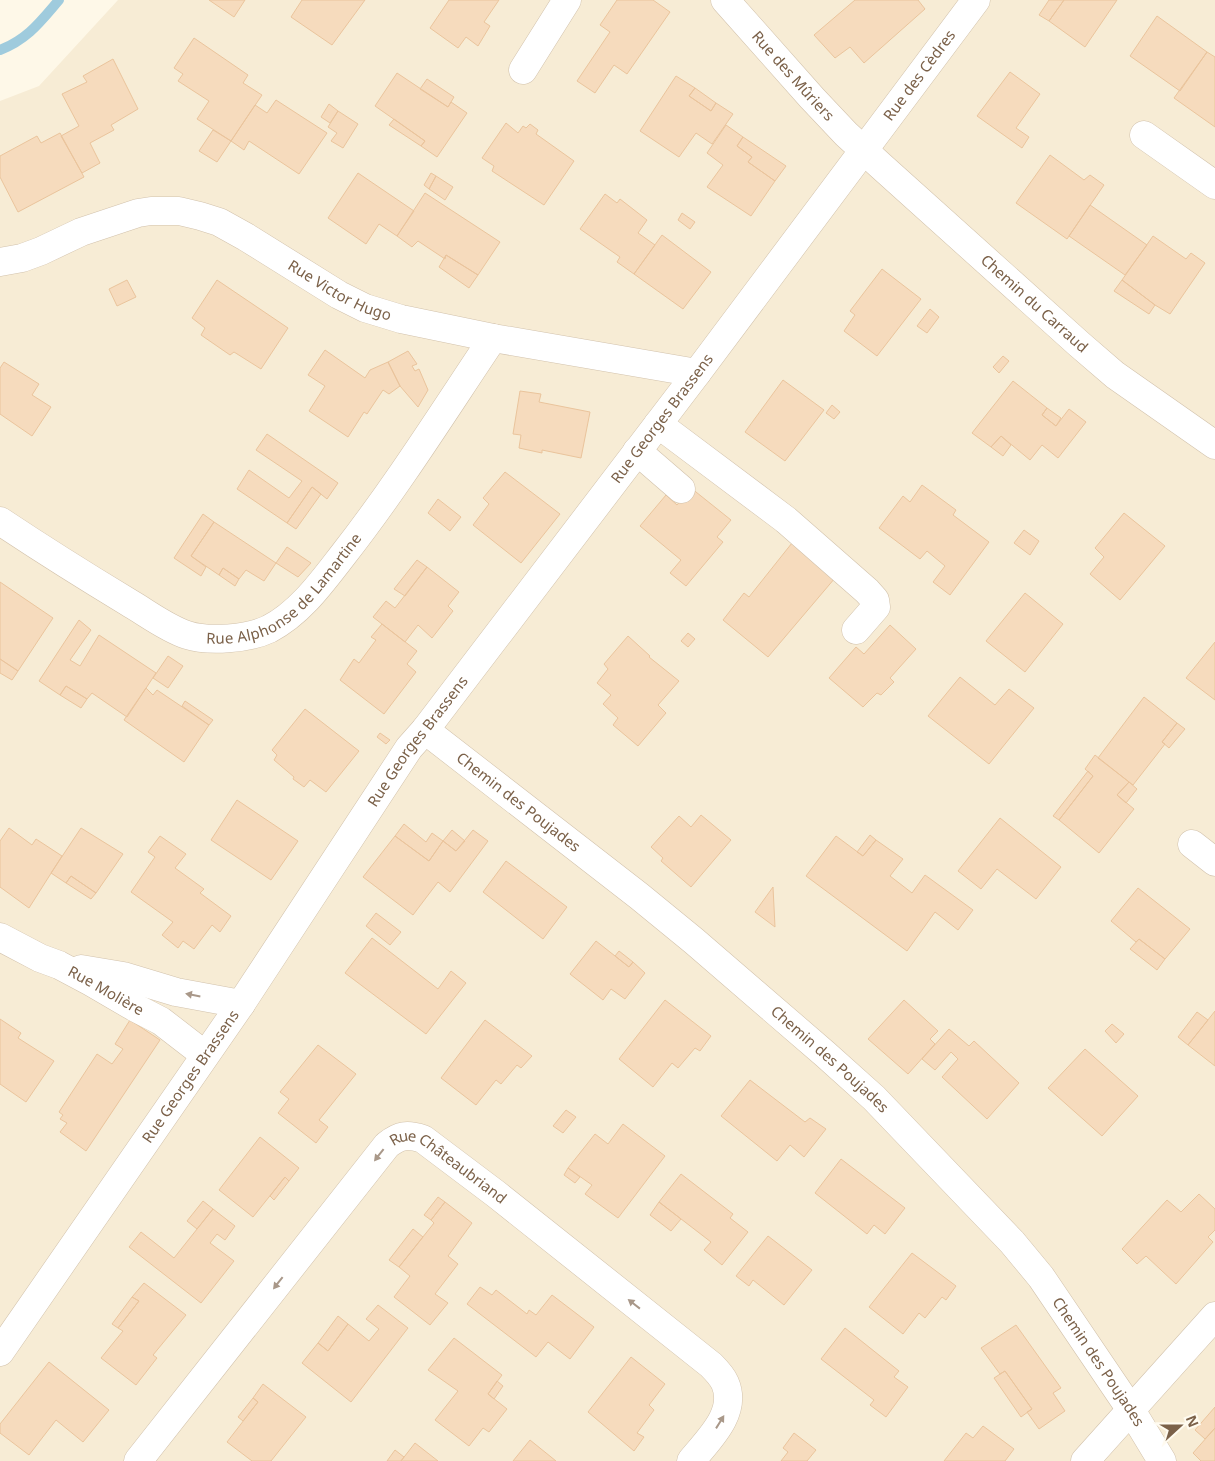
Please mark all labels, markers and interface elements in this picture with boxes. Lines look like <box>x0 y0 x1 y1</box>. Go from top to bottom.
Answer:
street label: Rue des Cèdres <box>878 25 959 124</box>
street label: Rue des Mûriers <box>748 26 839 125</box>
street label: Chemin du Carraud <box>977 250 1093 356</box>
street label: Rue Victor Hugo <box>285 255 394 325</box>
street label: Rue Georges Brassens <box>606 349 717 487</box>
street label: Rue Alphonse de Lamartine <box>206 529 365 648</box>
street label: Rue Georges Brassens <box>362 671 472 810</box>
street label: Chemin des Poujades <box>453 747 585 856</box>
street label: Rue Molière <box>65 961 148 1019</box>
one-way arrow <box>184 990 200 998</box>
street label: Chemin des Poujades <box>767 1001 894 1117</box>
street label: Rue Georges Brassens <box>137 1006 243 1147</box>
street label: Rue Châteaubriand <box>385 1125 511 1208</box>
one-way arrow <box>373 1149 384 1162</box>
one-way arrow <box>273 1276 284 1289</box>
street label: Chemin des Poujades <box>1048 1293 1150 1430</box>
one-way arrow <box>628 1298 641 1309</box>
north arrow <box>1155 1401 1205 1451</box>
text: N <box>1182 1412 1204 1430</box>
one-way arrow <box>715 1415 725 1429</box>

